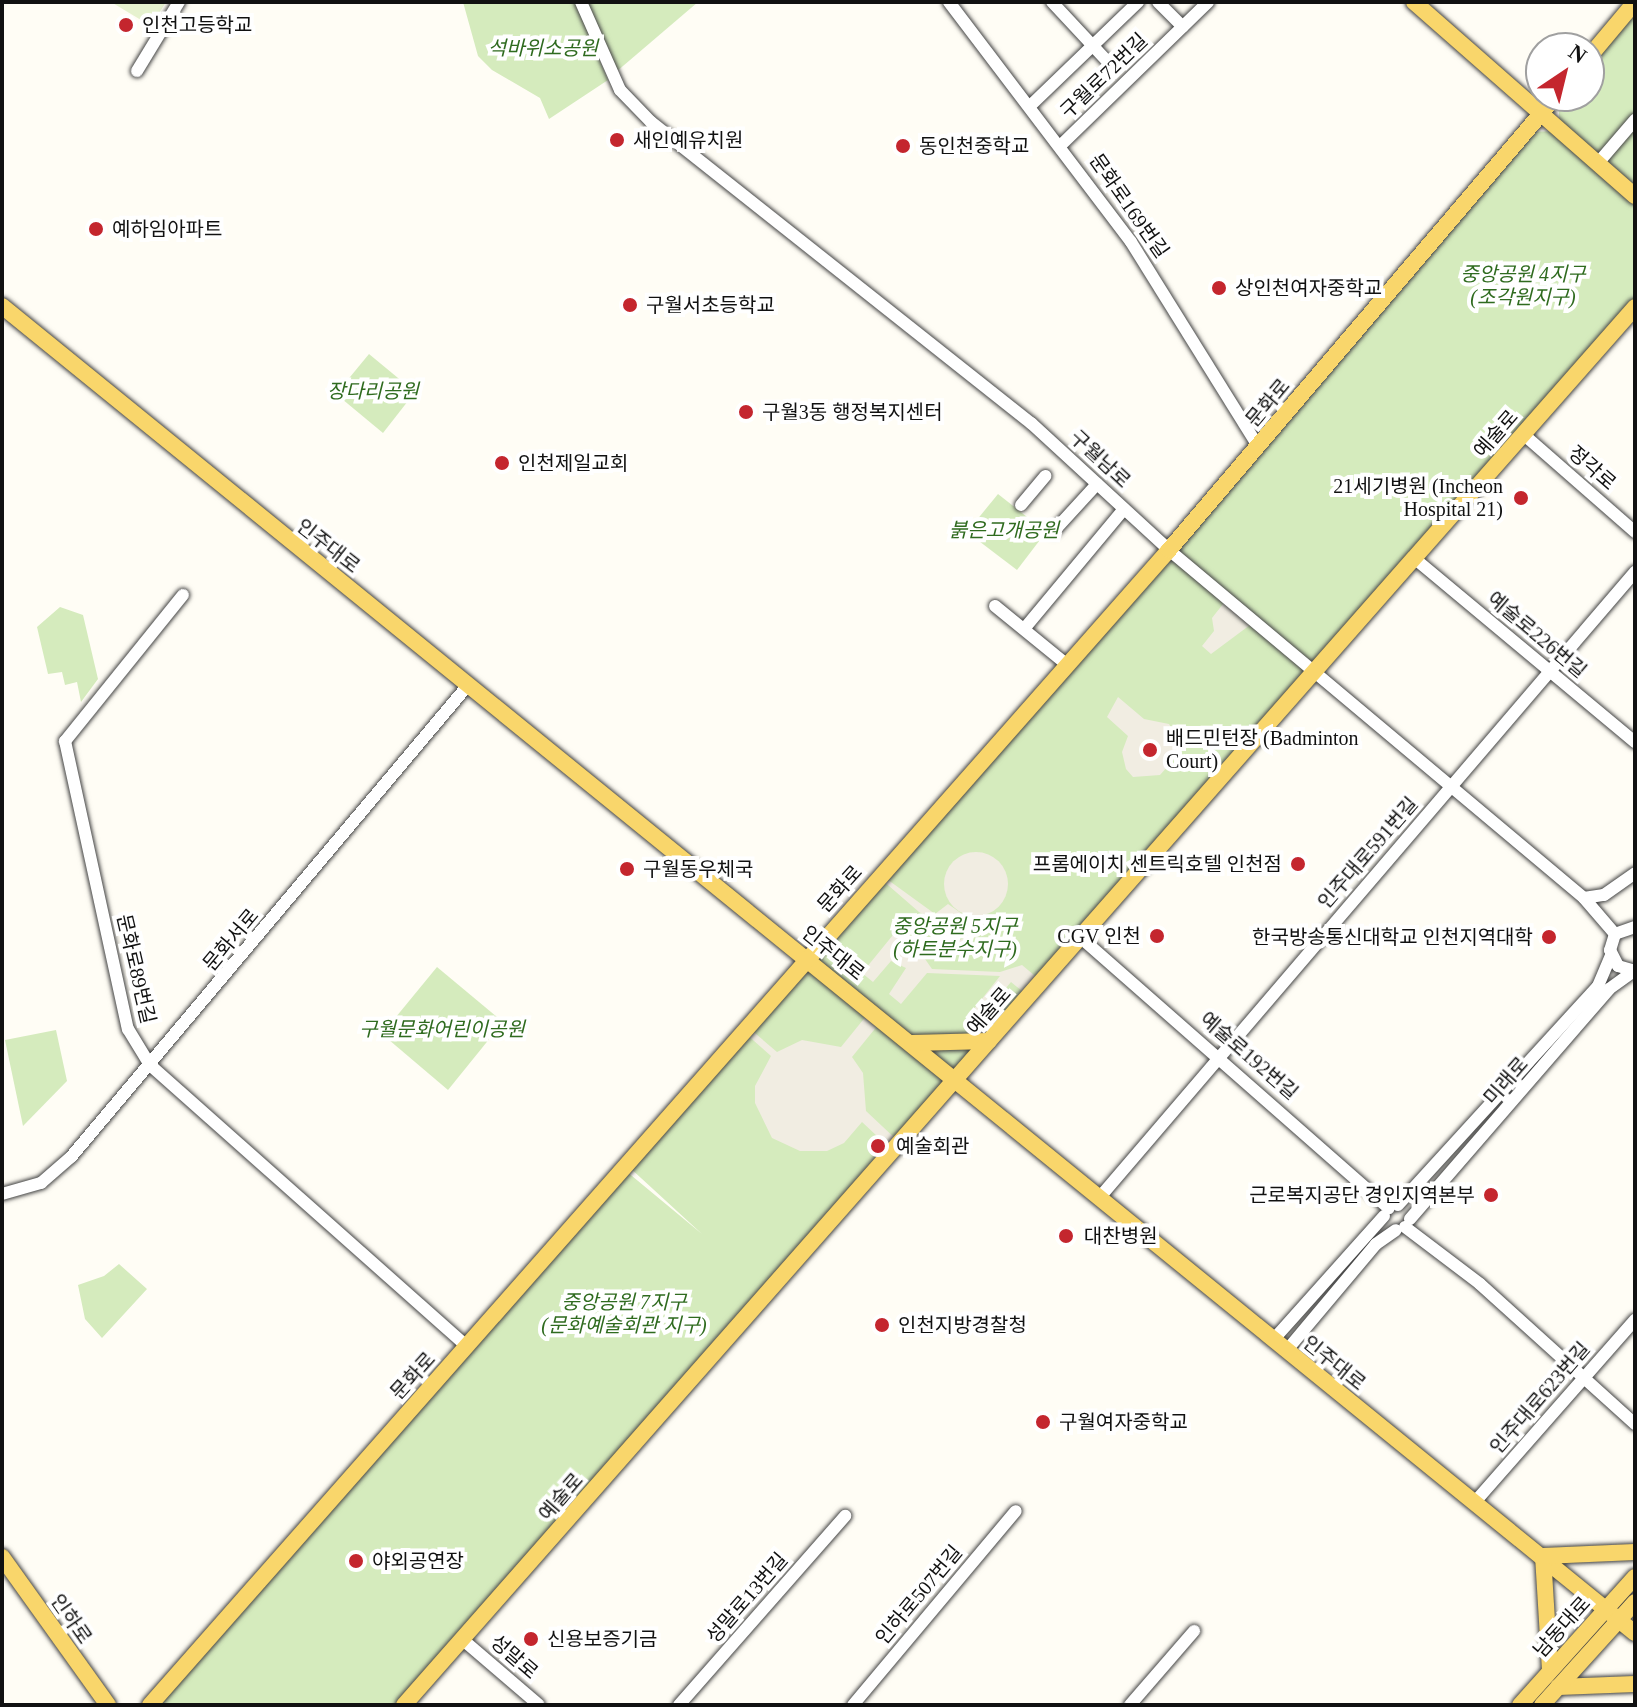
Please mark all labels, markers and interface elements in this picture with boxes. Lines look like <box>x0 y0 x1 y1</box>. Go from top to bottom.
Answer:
place label: 인천고등학교 <box>142 13 252 37</box>
marker: 인천고등학교 <box>117 16 135 34</box>
street label: 구월로72번길 <box>1055 28 1153 124</box>
north arrow <box>1525 32 1605 112</box>
park label: 석바위소공원 <box>488 36 598 60</box>
text: N <box>1564 39 1592 68</box>
place label: 새인예유치원 <box>633 128 743 152</box>
marker: 새인예유치원 <box>608 131 626 149</box>
place label: 동인천중학교 <box>919 134 1029 158</box>
marker: 동인천중학교 <box>894 137 912 155</box>
street label: 문화로169번길 <box>1084 149 1174 263</box>
place label: 예하임아파트 <box>112 217 222 241</box>
marker: 예하임아파트 <box>87 220 105 238</box>
park label: 중앙공원 4지구 (조각원지구) <box>1460 262 1586 309</box>
place label: 상인천여자중학교 <box>1235 276 1382 300</box>
marker: 상인천여자중학교 <box>1210 279 1228 297</box>
place label: 구월서초등학교 <box>646 293 775 317</box>
marker: 구월서초등학교 <box>621 296 639 314</box>
street label: 문화로 <box>1241 374 1295 432</box>
park label: 장다리공원 <box>327 379 419 403</box>
place label: 구월3동 행정복지센터 <box>762 400 943 424</box>
marker: 구월3동 행정복지센터 <box>737 403 755 421</box>
street label: 예술로 <box>1469 405 1523 463</box>
street label: 구월남로 <box>1065 425 1135 493</box>
street label: 정각로 <box>1563 441 1621 495</box>
place label: 인천제일교회 <box>518 451 628 475</box>
marker: 인천제일교회 <box>493 454 511 472</box>
place label: 21세기병원 (Incheon Hospital 21) <box>1333 474 1503 521</box>
marker: 21세기병원 (Incheon Hospital 21) <box>1510 487 1532 509</box>
street label: 인주대로 <box>292 514 364 578</box>
park label: 붉은고개공원 <box>949 518 1059 542</box>
street label: 예술로226번길 <box>1483 587 1591 683</box>
place label: 배드민턴장 (Badminton Court) <box>1166 726 1359 773</box>
marker: 배드민턴장 (Badminton Court) <box>1141 741 1159 759</box>
street label: 인주대로591번길 <box>1313 792 1423 914</box>
place label: 프롬에이치 센트릭호텔 인천점 <box>1033 852 1282 876</box>
marker: 프롬에이치 센트릭호텔 인천점 <box>1289 855 1307 873</box>
place label: 구월동우체국 <box>643 857 753 881</box>
marker: 구월동우체국 <box>618 860 636 878</box>
street label: 문화로 <box>813 860 867 918</box>
street label: 문화서로 <box>198 904 264 976</box>
street label: 문화로89번길 <box>112 912 160 1026</box>
park label: 중앙공원 5지구 (하트분수지구) <box>892 914 1018 961</box>
street label: 인주대로 <box>797 921 869 985</box>
place label: CGV 인천 <box>1057 924 1141 948</box>
place label: 한국방송통신대학교 인천지역대학 <box>1252 925 1533 949</box>
marker: CGV 인천 <box>1148 927 1166 945</box>
marker: 한국방송통신대학교 인천지역대학 <box>1540 928 1558 946</box>
street label: 예술로 <box>962 982 1016 1040</box>
street label: 예술로192번길 <box>1195 1007 1303 1105</box>
park label: 구월문화어린이공원 <box>359 1017 525 1041</box>
street label: 미래로 <box>1479 1052 1533 1110</box>
place label: 예술회관 <box>896 1134 970 1158</box>
marker: 예술회관 <box>867 1135 889 1157</box>
place label: 근로복지공단 경인지역본부 <box>1249 1183 1475 1207</box>
marker: 근로복지공단 경인지역본부 <box>1482 1186 1500 1204</box>
place label: 대찬병원 <box>1084 1224 1158 1248</box>
marker: 대찬병원 <box>1055 1225 1077 1247</box>
park label: 중앙공원 7지구 (문화예술회관 지구) <box>541 1290 707 1337</box>
place label: 인천지방경찰청 <box>898 1313 1027 1337</box>
marker: 인천지방경찰청 <box>873 1316 891 1334</box>
street label: 인주대로 <box>1298 1331 1370 1395</box>
street label: 인주대로623번길 <box>1485 1337 1595 1459</box>
street label: 문화로 <box>386 1347 440 1405</box>
place label: 구월여자중학교 <box>1059 1410 1188 1434</box>
marker: 구월여자중학교 <box>1034 1413 1052 1431</box>
street label: 예술로 <box>534 1468 588 1526</box>
street label: 인하로507번길 <box>871 1541 967 1649</box>
street label: 성말로13번길 <box>701 1548 793 1648</box>
place label: 야외공연장 <box>372 1549 464 1573</box>
marker: 야외공연장 <box>347 1552 365 1570</box>
street label: 인하로 <box>45 1590 97 1648</box>
street label: 남동대로 <box>1528 1592 1596 1662</box>
place label: 신용보증기금 <box>547 1627 657 1651</box>
street label: 성말로 <box>485 1630 543 1684</box>
marker: 신용보증기금 <box>522 1630 540 1648</box>

